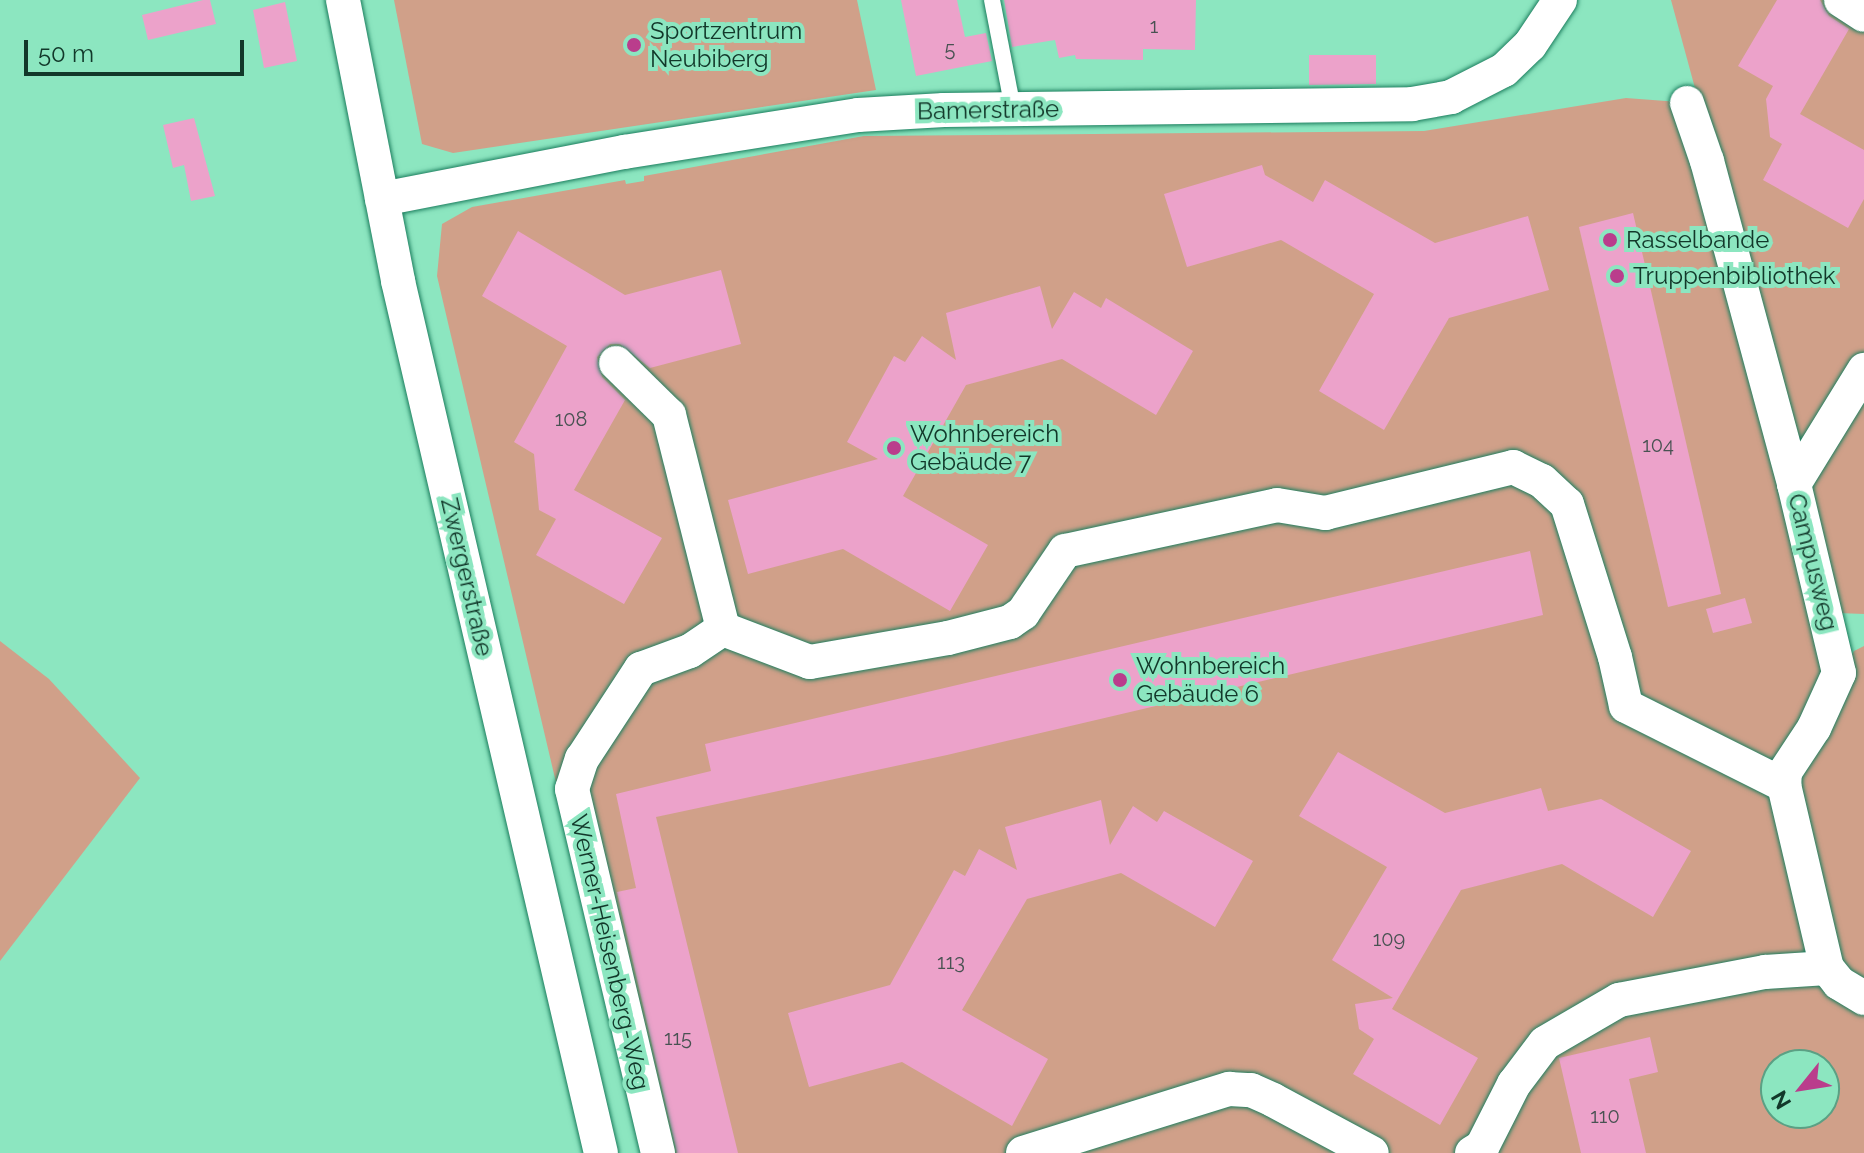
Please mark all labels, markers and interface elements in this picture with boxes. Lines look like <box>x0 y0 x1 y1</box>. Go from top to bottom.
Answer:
house number: 1 <box>1150 14 1158 38</box>
place label: Sportzentrum Neubiberg <box>650 17 802 73</box>
scale bar <box>28 24 248 74</box>
marker: Sportzentrum Neubiberg <box>625 36 643 54</box>
house number: 5 <box>945 37 955 61</box>
text: 50 m <box>38 39 94 68</box>
street label: Bamerstraße <box>917 94 1059 126</box>
place label: Rasselbande <box>1626 226 1769 254</box>
marker: Rasselbande <box>1601 231 1619 249</box>
place label: Truppenbibliothek <box>1633 262 1835 290</box>
marker: Truppenbibliothek <box>1608 267 1626 285</box>
house number: 108 <box>555 407 587 431</box>
place label: Wohnbereich Gebäude 7 <box>910 420 1059 476</box>
house number: 104 <box>1642 433 1674 457</box>
marker: Wohnbereich Gebäude 7 <box>885 439 903 457</box>
street label: Campusweg <box>1782 491 1844 633</box>
street label: Zwergerstraße <box>435 495 499 659</box>
place label: Wohnbereich Gebäude 6 <box>1136 652 1285 708</box>
marker: Wohnbereich Gebäude 6 <box>1111 671 1129 689</box>
street label: Werner-Heisenberg-Weg <box>564 811 656 1093</box>
house number: 109 <box>1373 927 1405 951</box>
house number: 113 <box>937 950 965 974</box>
house number: 115 <box>664 1026 692 1050</box>
north arrow <box>1760 1049 1840 1129</box>
text: N <box>1765 1086 1796 1114</box>
house number: 110 <box>1590 1104 1620 1128</box>

